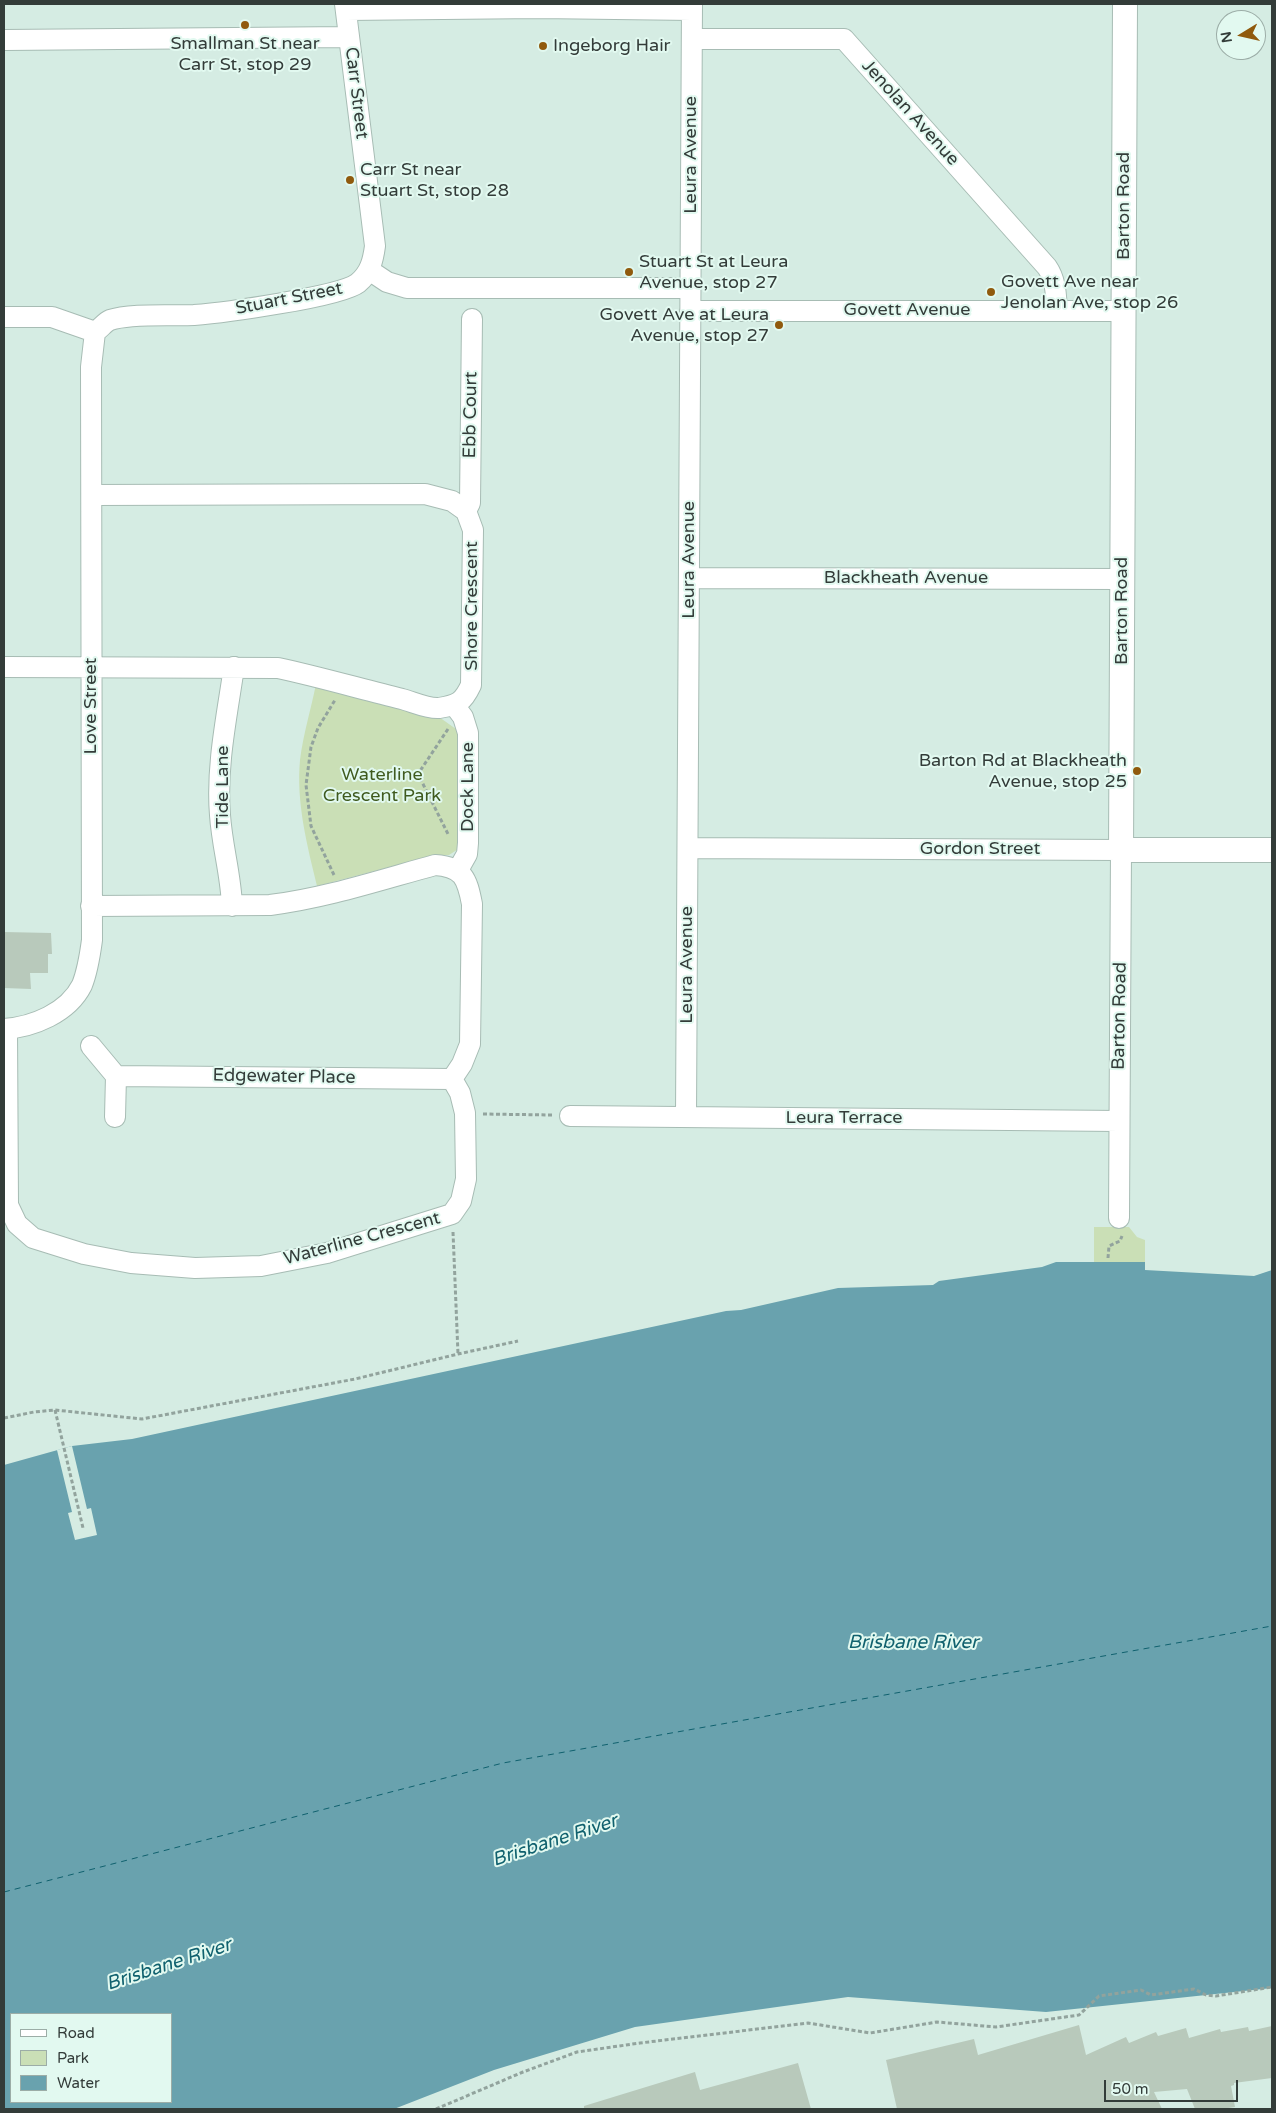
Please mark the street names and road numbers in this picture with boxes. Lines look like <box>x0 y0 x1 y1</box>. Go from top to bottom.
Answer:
street label: Carr Street <box>340 46 372 140</box>
street label: Jenolan Avenue <box>857 56 963 170</box>
street label: Leura Avenue <box>680 96 702 214</box>
street label: Barton Road <box>1113 152 1135 260</box>
street label: Stuart Street <box>234 278 344 320</box>
street label: Govett Avenue <box>844 299 970 321</box>
street label: Ebb Court <box>459 371 483 459</box>
street label: Leura Avenue <box>678 501 700 619</box>
street label: Shore Crescent <box>461 541 483 671</box>
street label: Barton Road <box>1111 557 1133 665</box>
street label: Blackheath Avenue <box>824 567 988 589</box>
street label: Love Street <box>80 658 102 754</box>
street label: Dock Lane <box>457 742 479 832</box>
street label: Tide Lane <box>212 745 234 829</box>
street label: Gordon Street <box>920 838 1040 860</box>
street label: Leura Avenue <box>676 906 698 1024</box>
street label: Barton Road <box>1108 962 1132 1070</box>
street label: Edgewater Place <box>212 1065 356 1089</box>
street label: Leura Terrace <box>786 1107 902 1129</box>
street label: Waterline Crescent <box>281 1208 443 1270</box>

